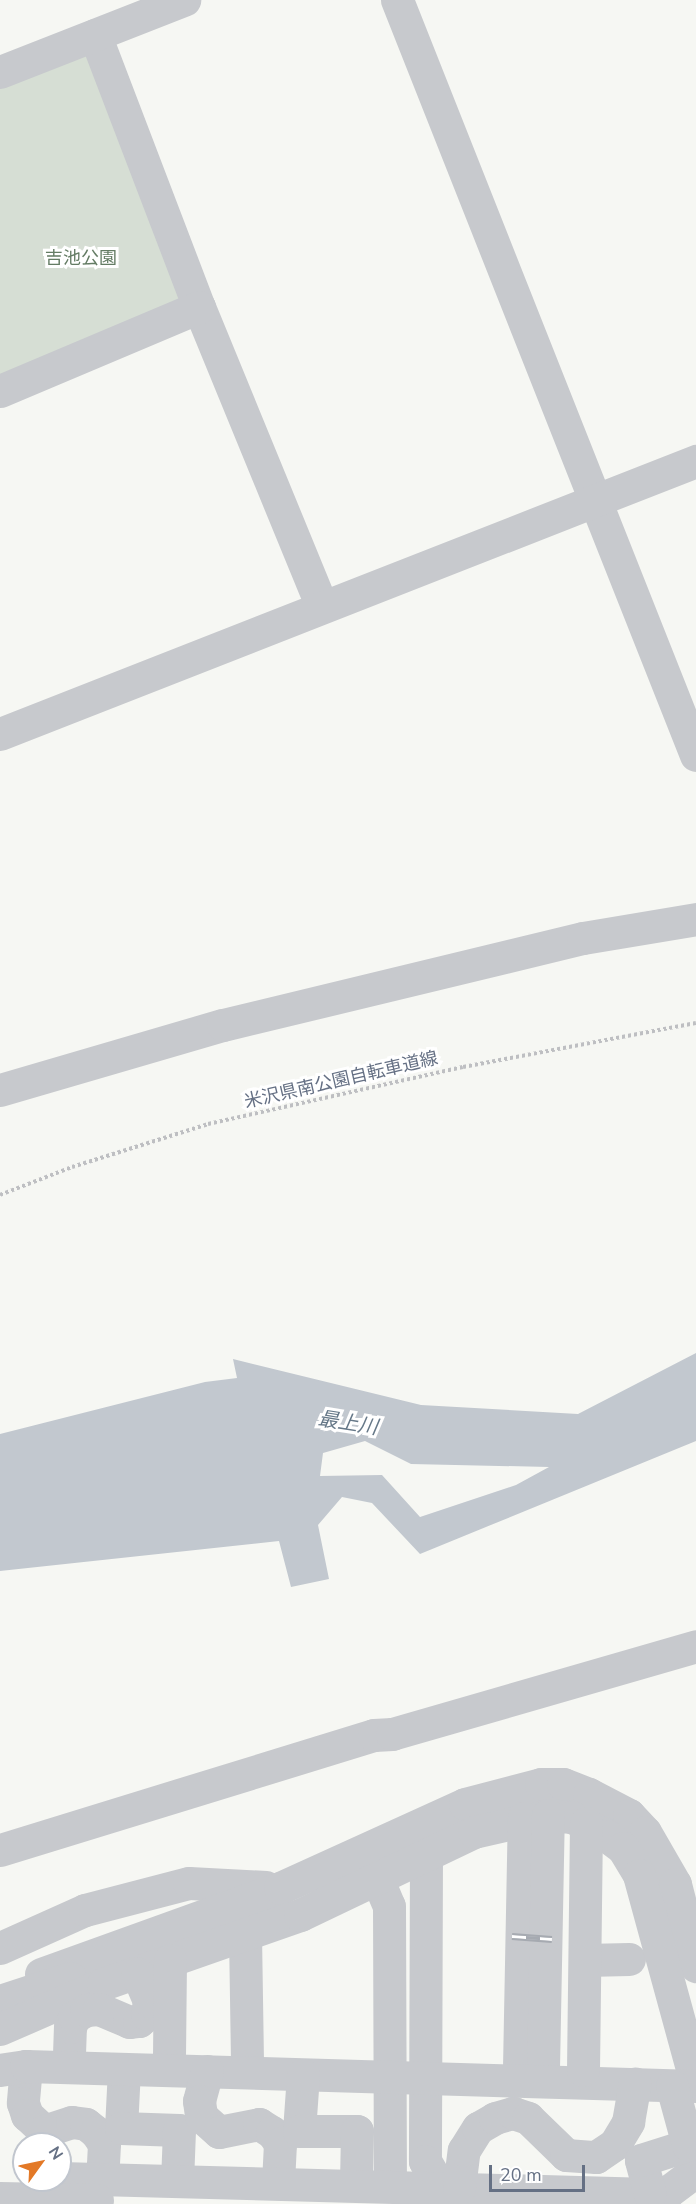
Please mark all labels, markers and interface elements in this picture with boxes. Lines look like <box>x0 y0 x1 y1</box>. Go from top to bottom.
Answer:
park label: 吉池公園 <box>45 247 117 269</box>
street label: 米沢県南公園自転車道線 <box>242 1047 440 1113</box>
water label: 最上川 <box>316 1406 380 1440</box>
north arrow <box>12 2132 72 2192</box>
text: N <box>43 2142 68 2164</box>
scale bar <box>492 2153 588 2191</box>
text: 20 m <box>500 2163 542 2187</box>

